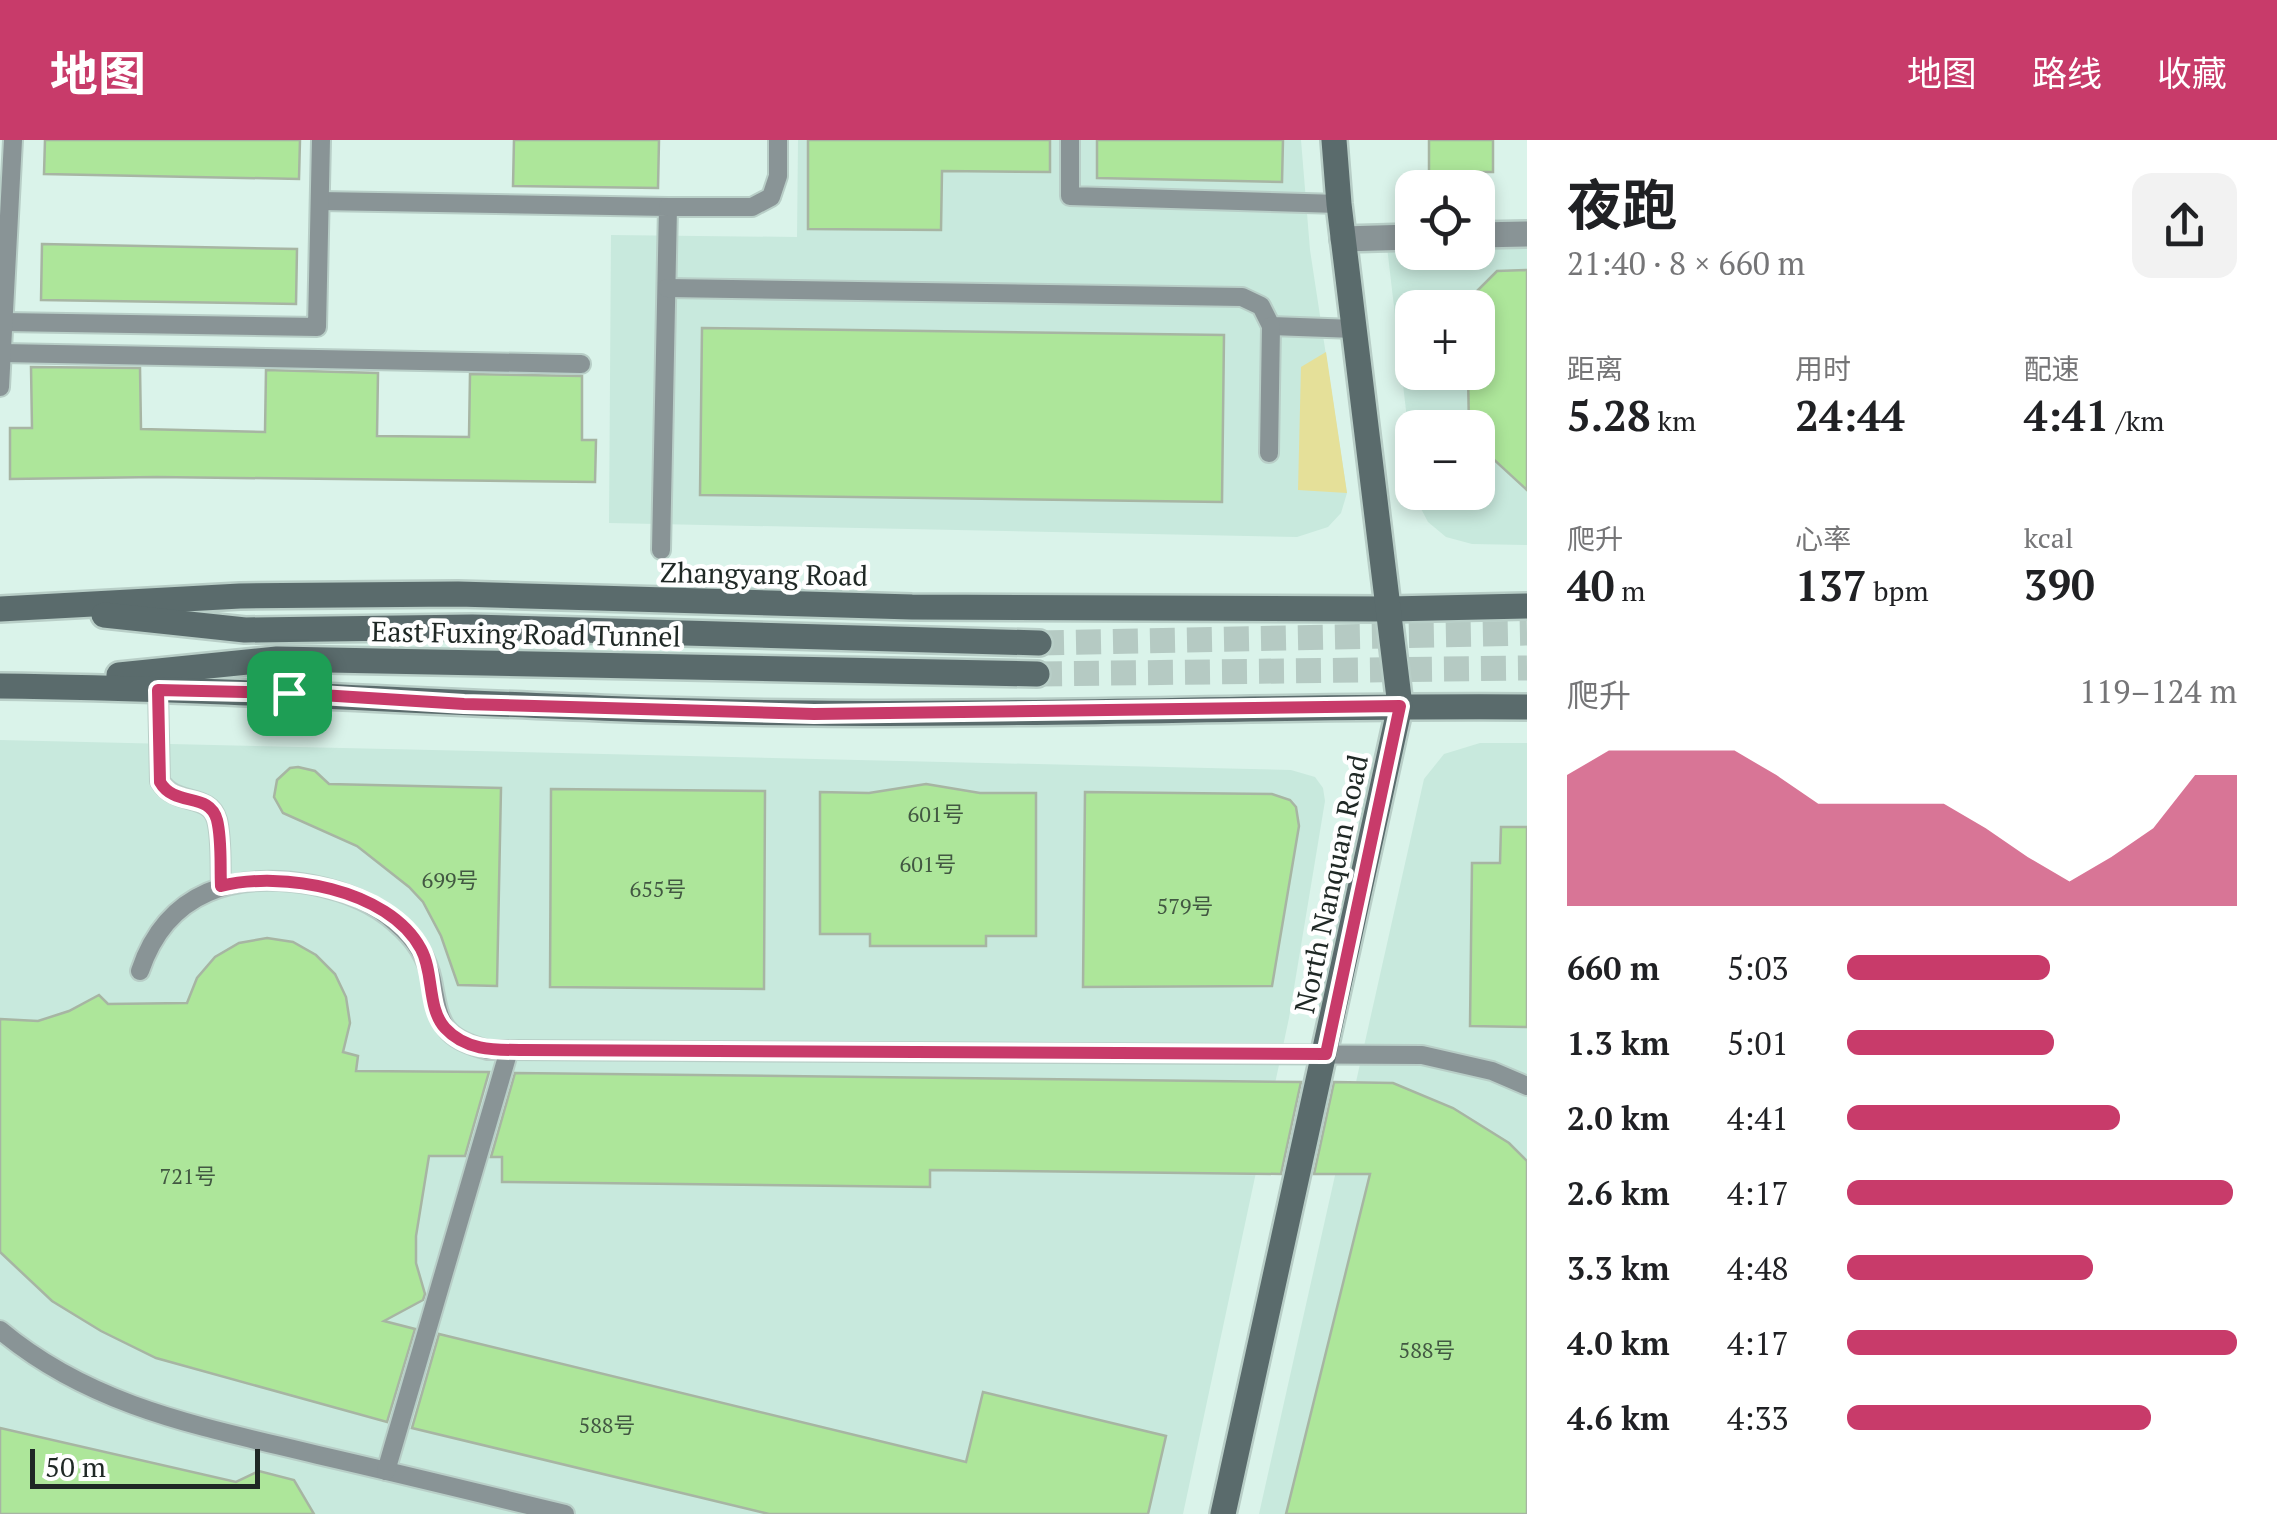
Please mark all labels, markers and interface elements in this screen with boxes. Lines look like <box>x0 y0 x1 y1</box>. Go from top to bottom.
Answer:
text: 地图 <box>50 41 146 105</box>
text: 地图 <box>1907 50 1977 96</box>
text: 路线 <box>2032 50 2102 96</box>
text: 收藏 <box>2157 50 2227 96</box>
text: 夜跑 <box>1567 168 1677 241</box>
map controls <box>1395 170 1495 510</box>
button: locate <box>1395 170 1495 270</box>
button: share <box>2132 173 2237 278</box>
text: 21:40 · 8 × 660 m <box>1567 242 1805 284</box>
button: + <box>1395 290 1495 390</box>
text: 距离 <box>1567 350 1623 387</box>
text: 用时 <box>1795 350 1851 387</box>
text: 配速 <box>2024 350 2080 387</box>
text: 5.28 <box>1567 387 1651 443</box>
text: 24:44 <box>1795 387 1905 443</box>
text: 4:41 <box>2024 387 2109 443</box>
text: km <box>1651 402 1696 439</box>
text: /km <box>2109 402 2164 439</box>
button: − <box>1395 410 1495 510</box>
text: kcal <box>2024 519 2073 556</box>
text: 爬升 <box>1567 520 1623 557</box>
text: 心率 <box>1795 520 1851 557</box>
street label: Zhangyang Road <box>660 553 868 594</box>
text: 390 <box>2024 556 2095 612</box>
text: 40 <box>1567 557 1614 613</box>
text: 137 <box>1795 557 1867 613</box>
text: m <box>1614 572 1645 609</box>
text: bpm <box>1867 572 1929 609</box>
street label: East Fuxing Road Tunnel <box>371 612 681 655</box>
pin <box>247 651 332 736</box>
icon: arrive <box>262 666 317 721</box>
text: 119–124 m <box>2079 670 2237 712</box>
text: 爬升 <box>1567 674 1631 716</box>
street label: North Nanquan Road <box>1285 751 1376 1016</box>
house number: 601号 <box>907 799 965 828</box>
house number: 601号 <box>899 849 957 878</box>
house number: 699号 <box>421 865 479 894</box>
house number: 655号 <box>629 874 687 903</box>
house number: 579号 <box>1156 891 1214 920</box>
text: 660 m <box>1567 947 1659 989</box>
text: 5:03 <box>1727 947 1789 989</box>
text: 1.3 km <box>1567 1022 1670 1064</box>
text: 5:01 <box>1727 1022 1789 1064</box>
text: 2.0 km <box>1567 1097 1670 1139</box>
text: 4:41 <box>1727 1097 1789 1139</box>
house number: 721号 <box>159 1161 217 1190</box>
text: 2.6 km <box>1567 1172 1670 1214</box>
text: 4:17 <box>1727 1172 1789 1214</box>
text: 3.3 km <box>1567 1247 1670 1289</box>
text: 4:48 <box>1727 1247 1789 1289</box>
text: 4.0 km <box>1567 1322 1670 1364</box>
text: 4:17 <box>1727 1322 1789 1364</box>
house number: 588号 <box>1398 1335 1456 1364</box>
text: 4.6 km <box>1567 1397 1670 1439</box>
text: 4:33 <box>1727 1397 1789 1439</box>
house number: 588号 <box>578 1410 636 1439</box>
scale bar <box>30 1444 260 1488</box>
text: 50 m <box>45 1448 106 1485</box>

